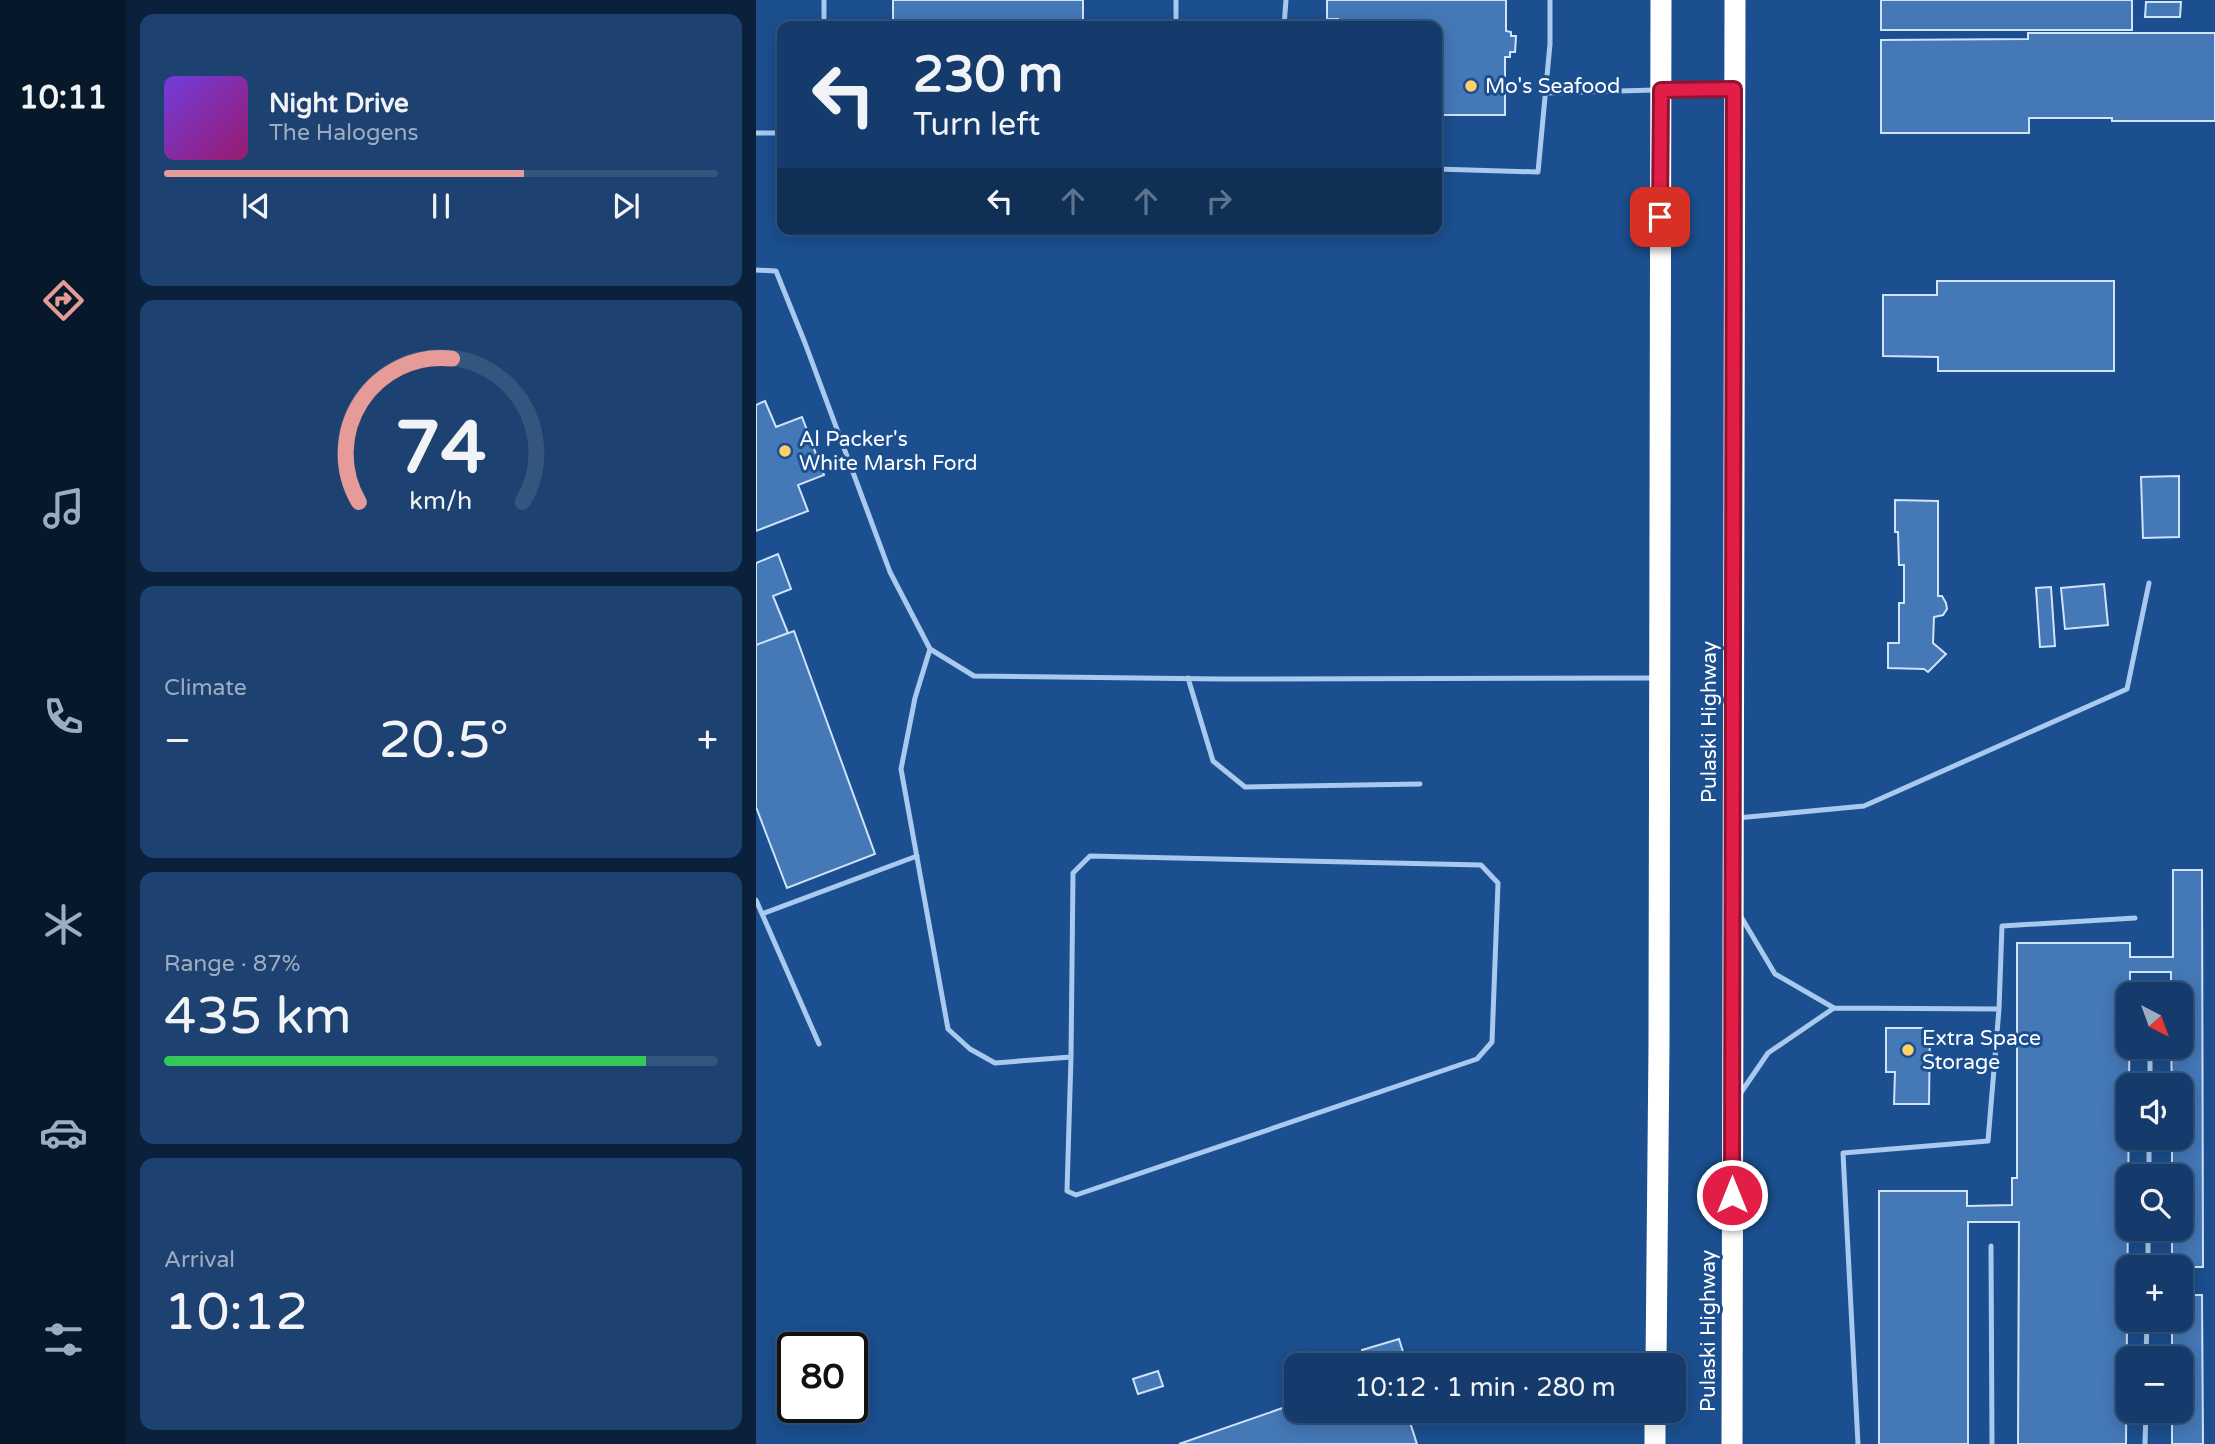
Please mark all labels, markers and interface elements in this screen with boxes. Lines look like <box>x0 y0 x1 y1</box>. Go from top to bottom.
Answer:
text: 230 m <box>913 46 1063 105</box>
icon: left <box>798 49 889 140</box>
place label: Mo's Seafood <box>1485 74 1620 99</box>
marker: Mo's Seafood <box>1463 78 1479 94</box>
text: 10:11 <box>19 79 107 117</box>
text: Night Drive <box>269 88 409 119</box>
text: Turn left <box>913 106 1040 144</box>
text: The Halogens <box>269 119 418 147</box>
icon: left <box>981 182 1019 220</box>
icon: ahead <box>1054 182 1092 220</box>
icon: ahead <box>1127 182 1165 220</box>
icon: right <box>1200 182 1238 220</box>
icon: previous <box>237 187 275 225</box>
icon: pause <box>422 187 460 225</box>
icon: next <box>607 187 645 225</box>
pin <box>1630 187 1690 247</box>
icon: arrive <box>1641 198 1679 236</box>
icon: directions <box>39 276 88 325</box>
text: 74 <box>395 405 487 493</box>
place label: Al Packer's White Marsh Ford <box>799 427 978 476</box>
marker: Al Packer's White Marsh Ford <box>777 443 793 459</box>
icon: music <box>39 484 88 533</box>
text: km/h <box>410 486 472 516</box>
street label: Pulaski Highway <box>1697 641 1722 803</box>
text: Climate <box>164 674 247 702</box>
icon: phone <box>39 692 88 741</box>
text: 20.5° <box>379 709 509 772</box>
text: − <box>164 718 191 764</box>
text: + <box>697 718 718 764</box>
icon: climate <box>39 900 88 949</box>
text: Range · 87% <box>164 950 300 978</box>
north arrow <box>2116 982 2193 1059</box>
map controls <box>2116 982 2193 1423</box>
text: 435 km <box>164 985 352 1048</box>
place label: Extra Space Storage <box>1922 1026 2041 1075</box>
marker: Extra Space Storage <box>1900 1042 1916 1058</box>
button: sound <box>2116 1073 2193 1150</box>
icon: car <box>39 1108 88 1157</box>
position arrow <box>1695 1158 1769 1232</box>
button: search <box>2116 1164 2193 1241</box>
text: Arrival <box>164 1246 235 1274</box>
street label: Pulaski Highway <box>1696 1250 1721 1412</box>
button: + <box>2116 1255 2193 1332</box>
text: 10:12 <box>164 1281 308 1344</box>
icon: filters <box>39 1315 88 1364</box>
speed limit sign: 80 <box>777 1332 868 1423</box>
button: − <box>2116 1346 2193 1423</box>
text: 10:12 · 1 min · 280 m <box>1354 1372 1616 1403</box>

